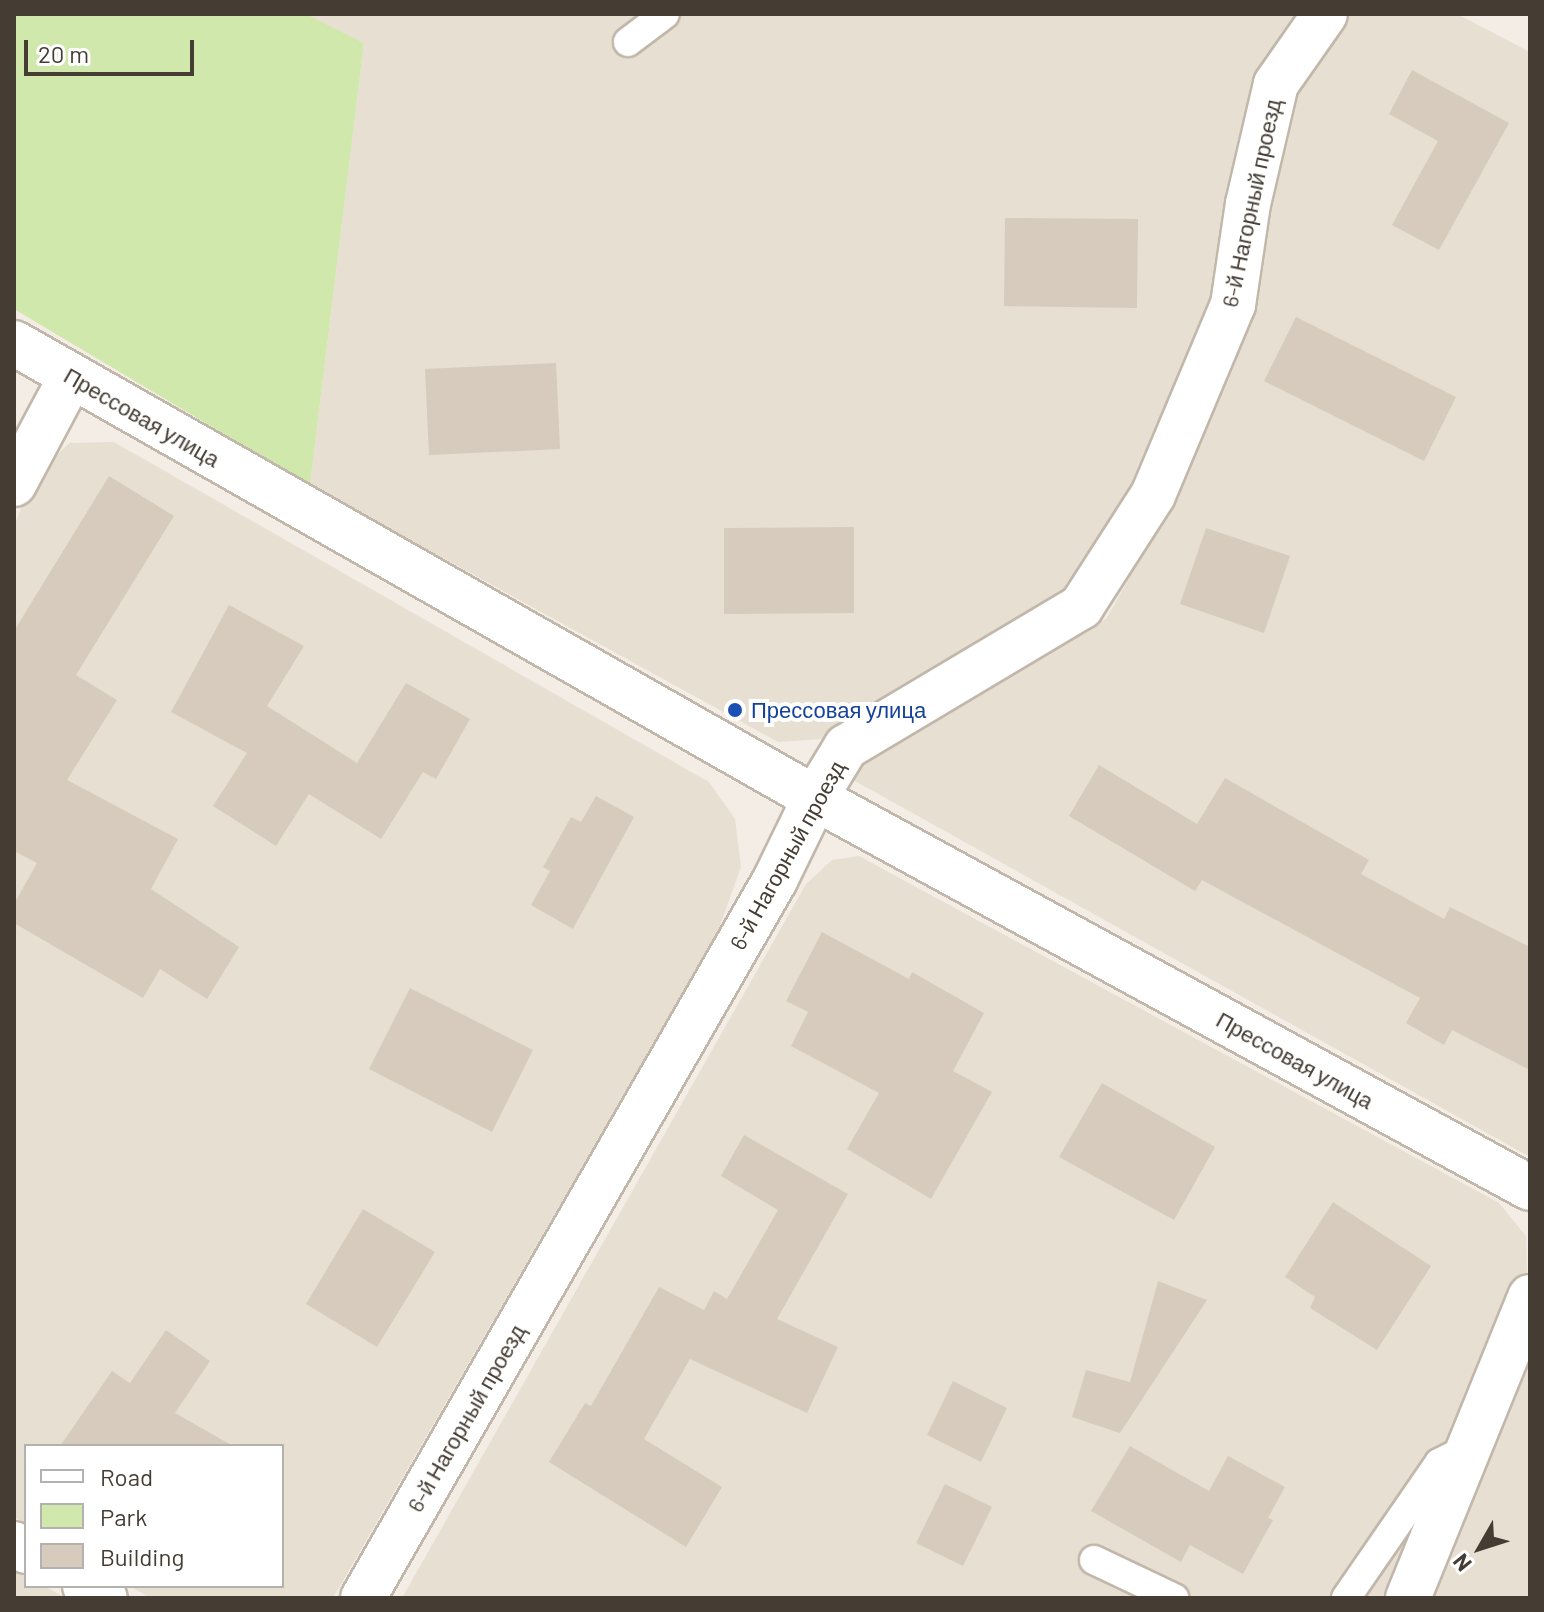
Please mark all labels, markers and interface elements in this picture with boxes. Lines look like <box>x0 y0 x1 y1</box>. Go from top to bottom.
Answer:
scale bar <box>28 24 198 74</box>
text: 20 m <box>38 39 89 68</box>
street label: 6-й Нагорный проезд <box>1216 97 1286 309</box>
street label: Прессовая улица <box>60 362 224 472</box>
place label: Прессовая улица <box>751 697 926 723</box>
marker: Прессовая улица <box>726 701 744 719</box>
street label: 6-й Нагорный проезд <box>724 756 850 954</box>
street label: Прессовая улица <box>1212 1006 1378 1114</box>
street label: 6-й Нагорный проезд <box>402 1320 530 1516</box>
legend <box>24 1444 284 1588</box>
text: Road <box>100 1462 153 1491</box>
text: Park <box>100 1502 147 1531</box>
north arrow <box>1440 1508 1520 1588</box>
text: Building <box>100 1542 184 1571</box>
text: N <box>1447 1549 1476 1577</box>

